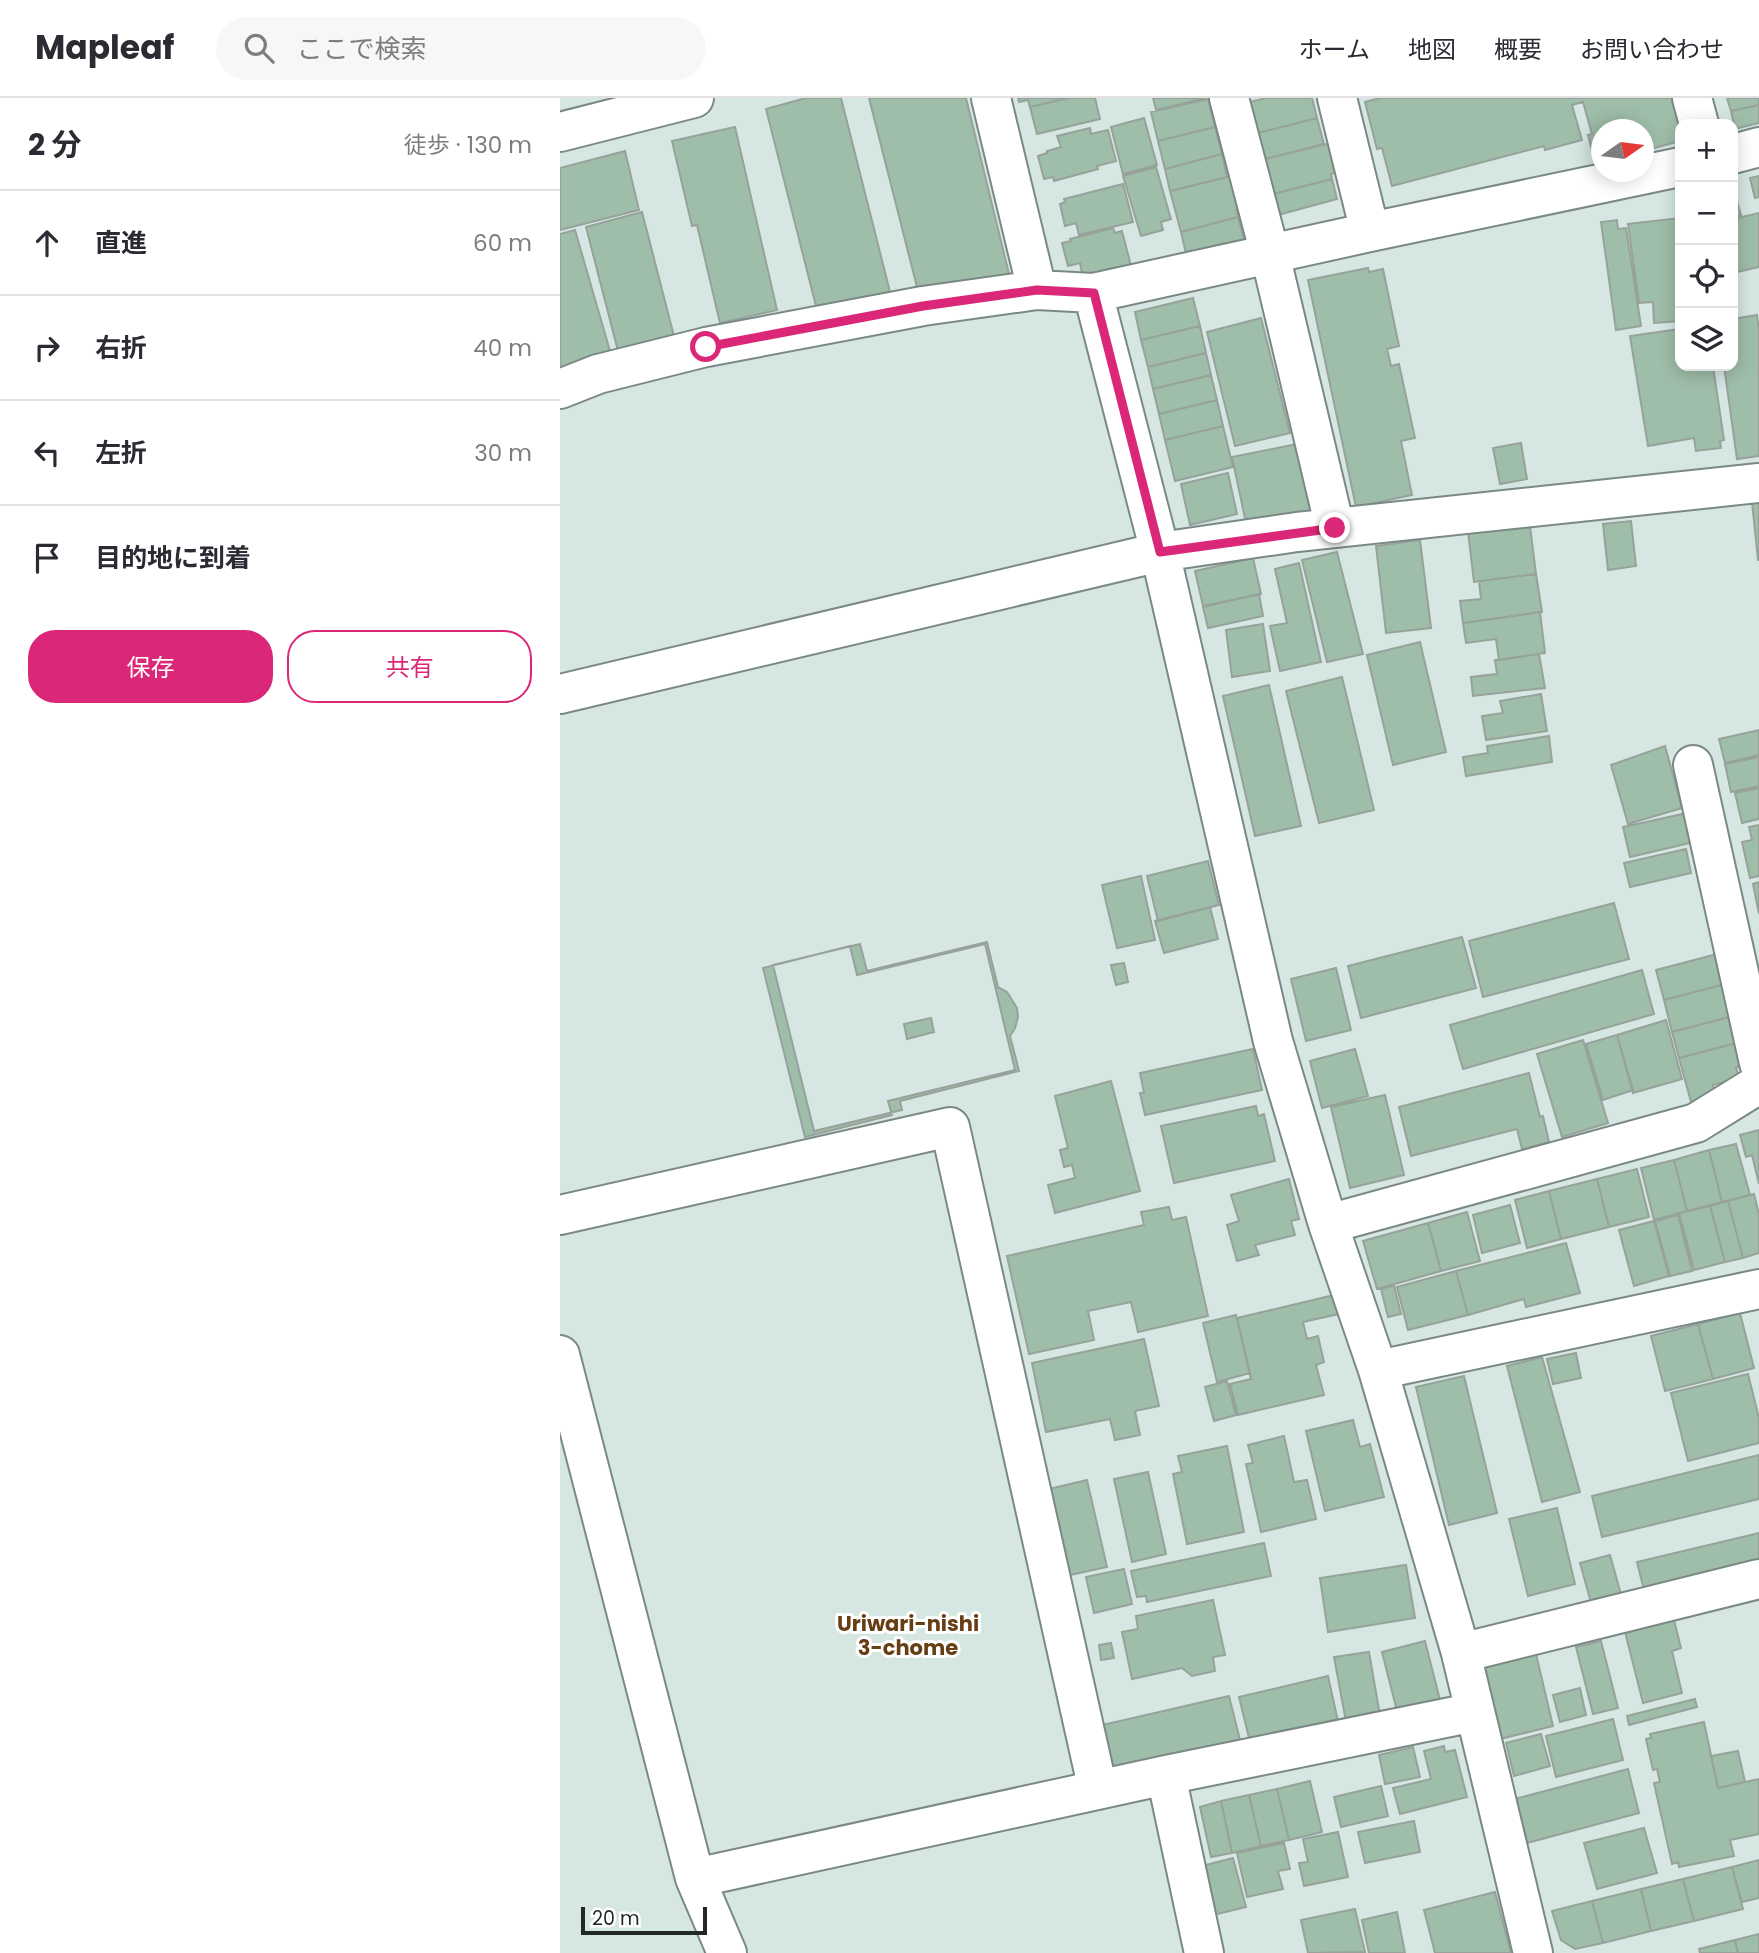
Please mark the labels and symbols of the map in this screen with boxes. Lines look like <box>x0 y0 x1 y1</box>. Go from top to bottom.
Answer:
north arrow <box>1591 119 1654 182</box>
route start <box>690 331 721 362</box>
route end <box>1319 512 1350 543</box>
district label: Uriwari-nishi 3-chome <box>837 1609 979 1662</box>
scale bar <box>581 1904 707 1936</box>

